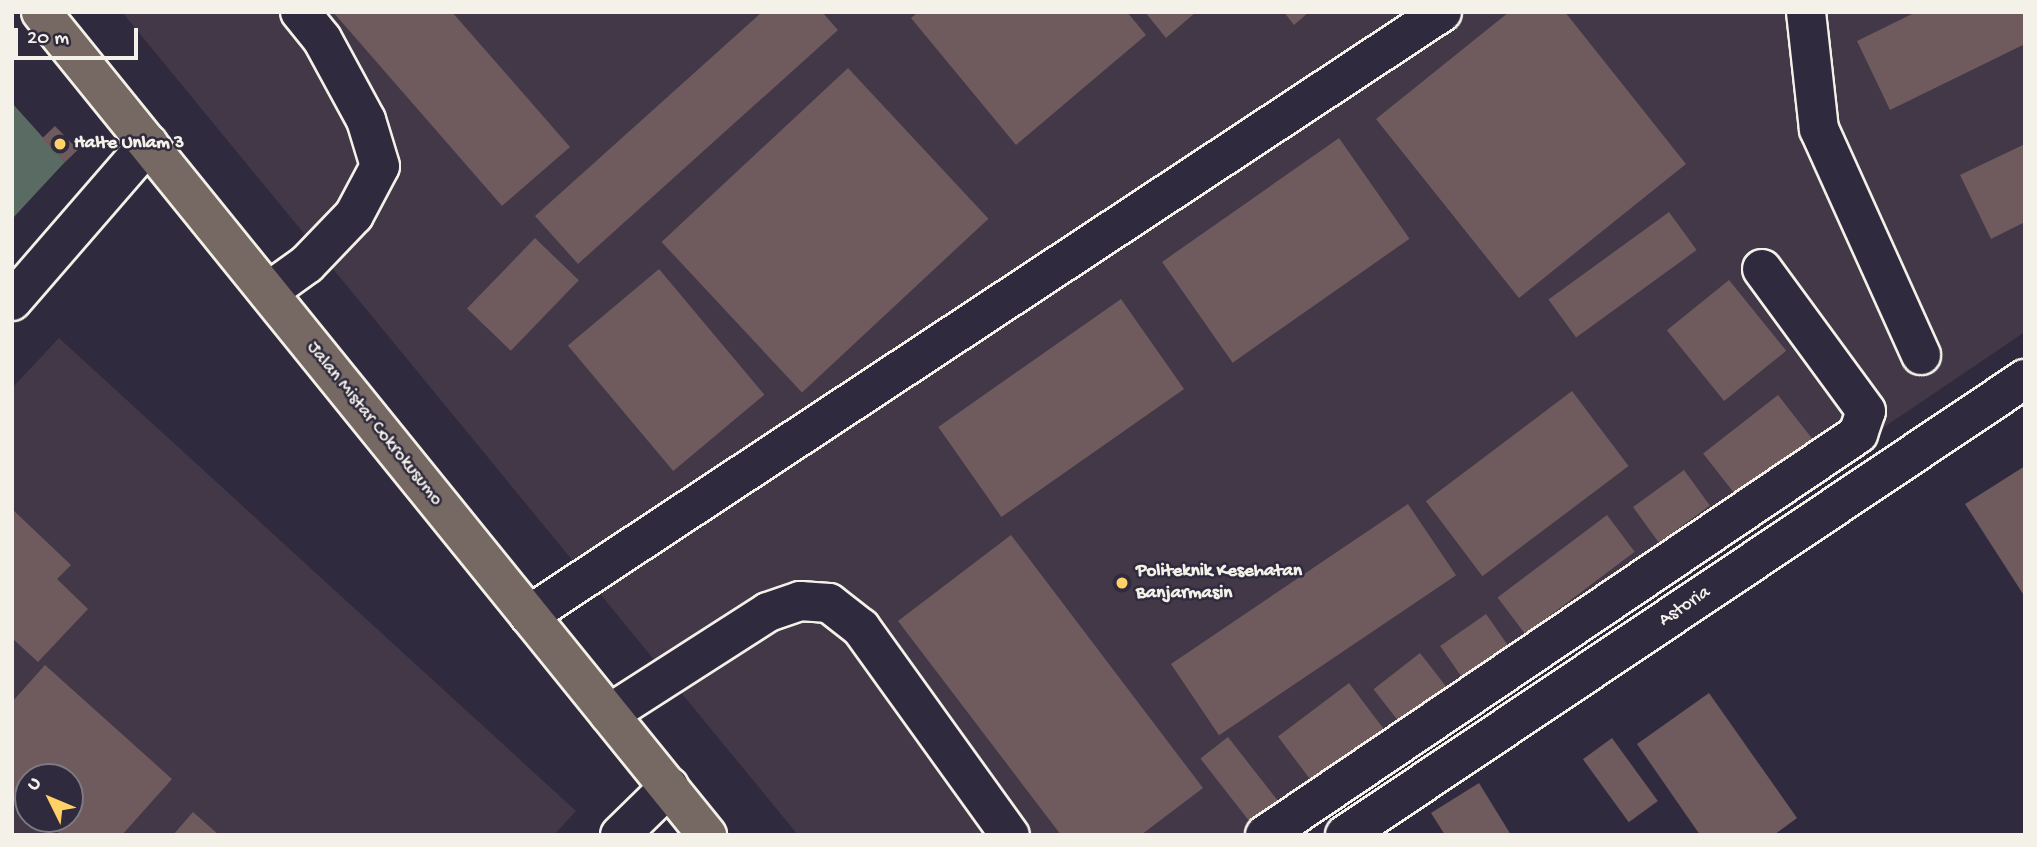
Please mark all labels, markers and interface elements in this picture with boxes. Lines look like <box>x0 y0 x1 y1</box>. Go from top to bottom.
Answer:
scale bar <box>18 14 142 58</box>
text: 20 m <box>27 27 69 52</box>
place label: Halte Unlam 3 <box>74 133 184 155</box>
marker: Halte Unlam 3 <box>52 136 68 152</box>
street label: Jalan Mistar Cokrokusumo <box>301 337 447 511</box>
place label: Politeknik Kesehatan Banjarmasin <box>1136 561 1302 605</box>
marker: Politeknik Kesehatan Banjarmasin <box>1114 575 1130 591</box>
street label: Astoria <box>1655 582 1715 632</box>
north arrow <box>14 763 84 833</box>
text: U <box>23 773 47 797</box>

